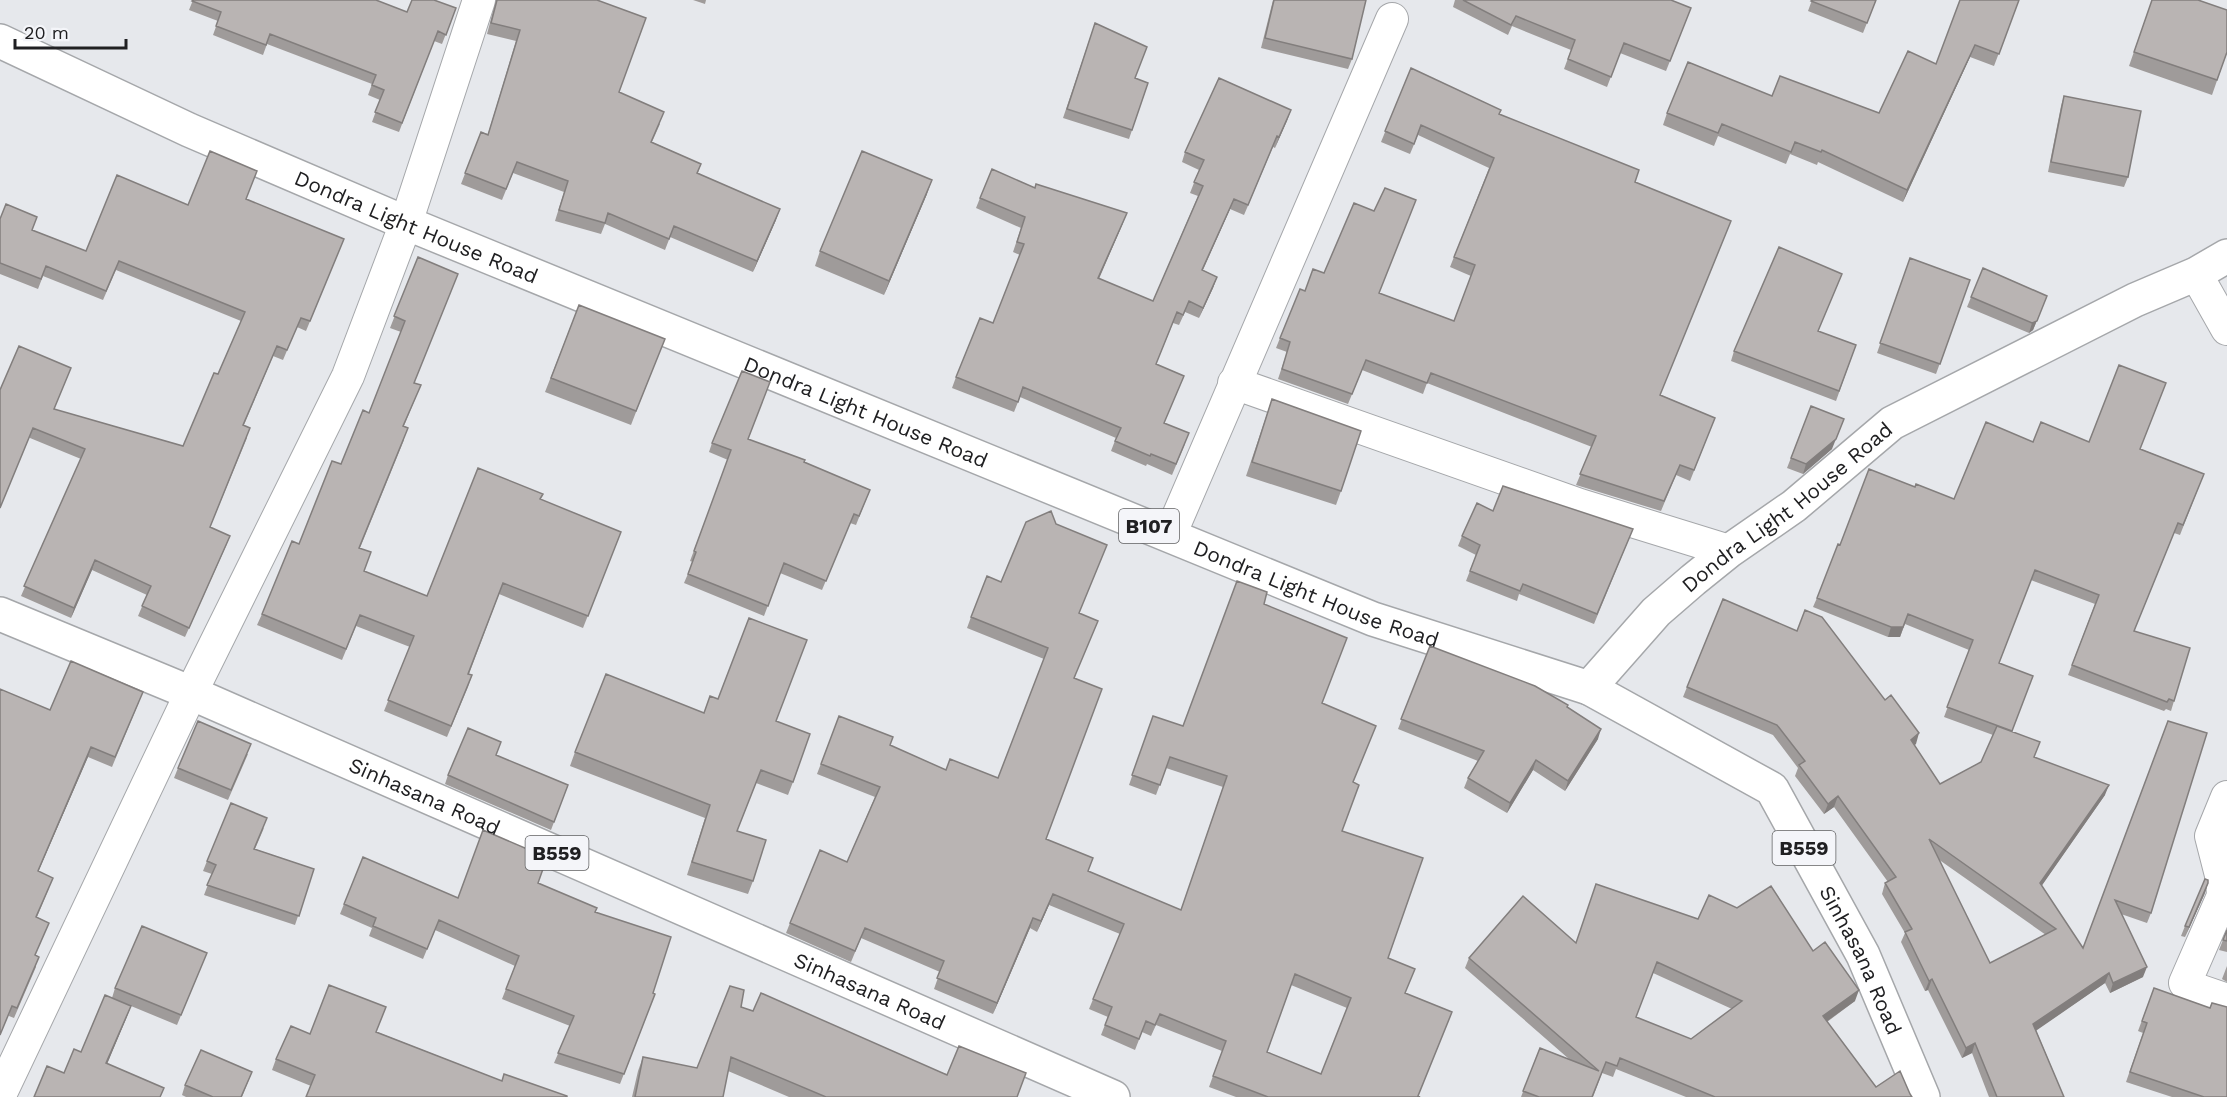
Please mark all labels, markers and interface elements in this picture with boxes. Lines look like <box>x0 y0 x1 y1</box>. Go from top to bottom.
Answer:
scale bar <box>15 12 126 50</box>
text: 20 m <box>24 22 69 43</box>
street label: Dondra Light House Road <box>291 164 542 288</box>
street label: Dondra Light House Road <box>740 350 992 472</box>
street label: Dondra Light House Road <box>1676 416 1897 597</box>
road number: B107 <box>1119 509 1179 543</box>
street label: Dondra Light House Road <box>1190 534 1442 652</box>
street label: Sinhasana Road <box>345 751 504 840</box>
road number: B559 <box>1772 831 1836 865</box>
road number: B559 <box>526 836 588 870</box>
street label: Sinhasana Road <box>1815 881 1908 1038</box>
street label: Sinhasana Road <box>790 946 949 1035</box>

